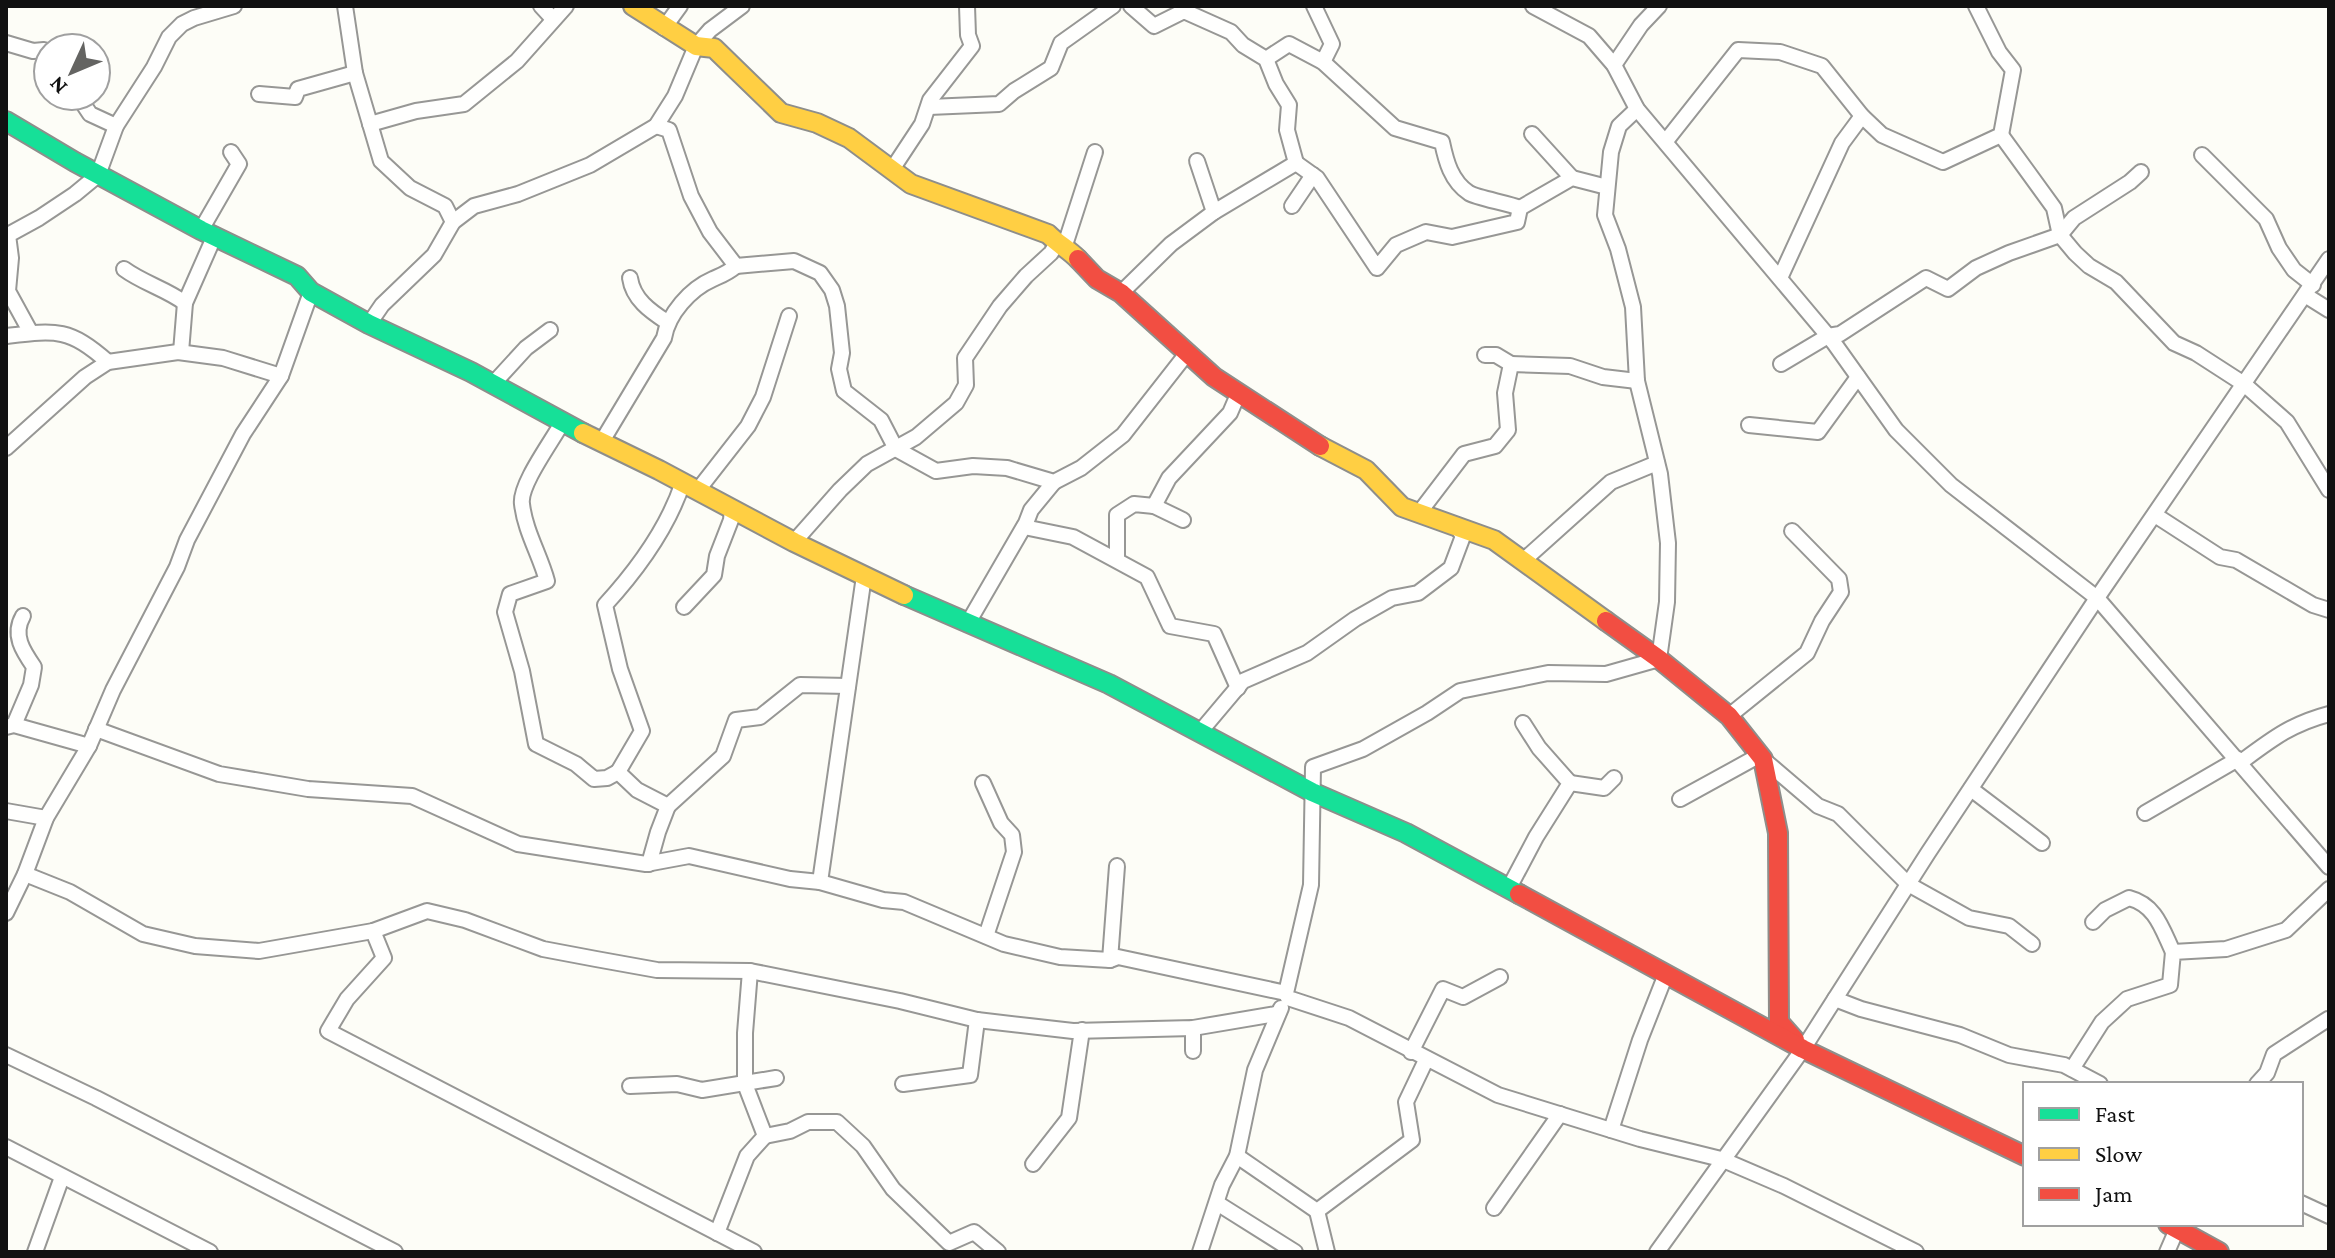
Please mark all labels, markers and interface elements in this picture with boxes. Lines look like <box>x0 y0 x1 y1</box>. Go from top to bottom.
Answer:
north arrow <box>32 32 112 112</box>
text: N <box>44 71 72 100</box>
legend <box>2023 1082 2303 1226</box>
text: Fast <box>2095 1100 2136 1127</box>
text: Slow <box>2095 1140 2142 1167</box>
text: Jam <box>2093 1180 2133 1207</box>

